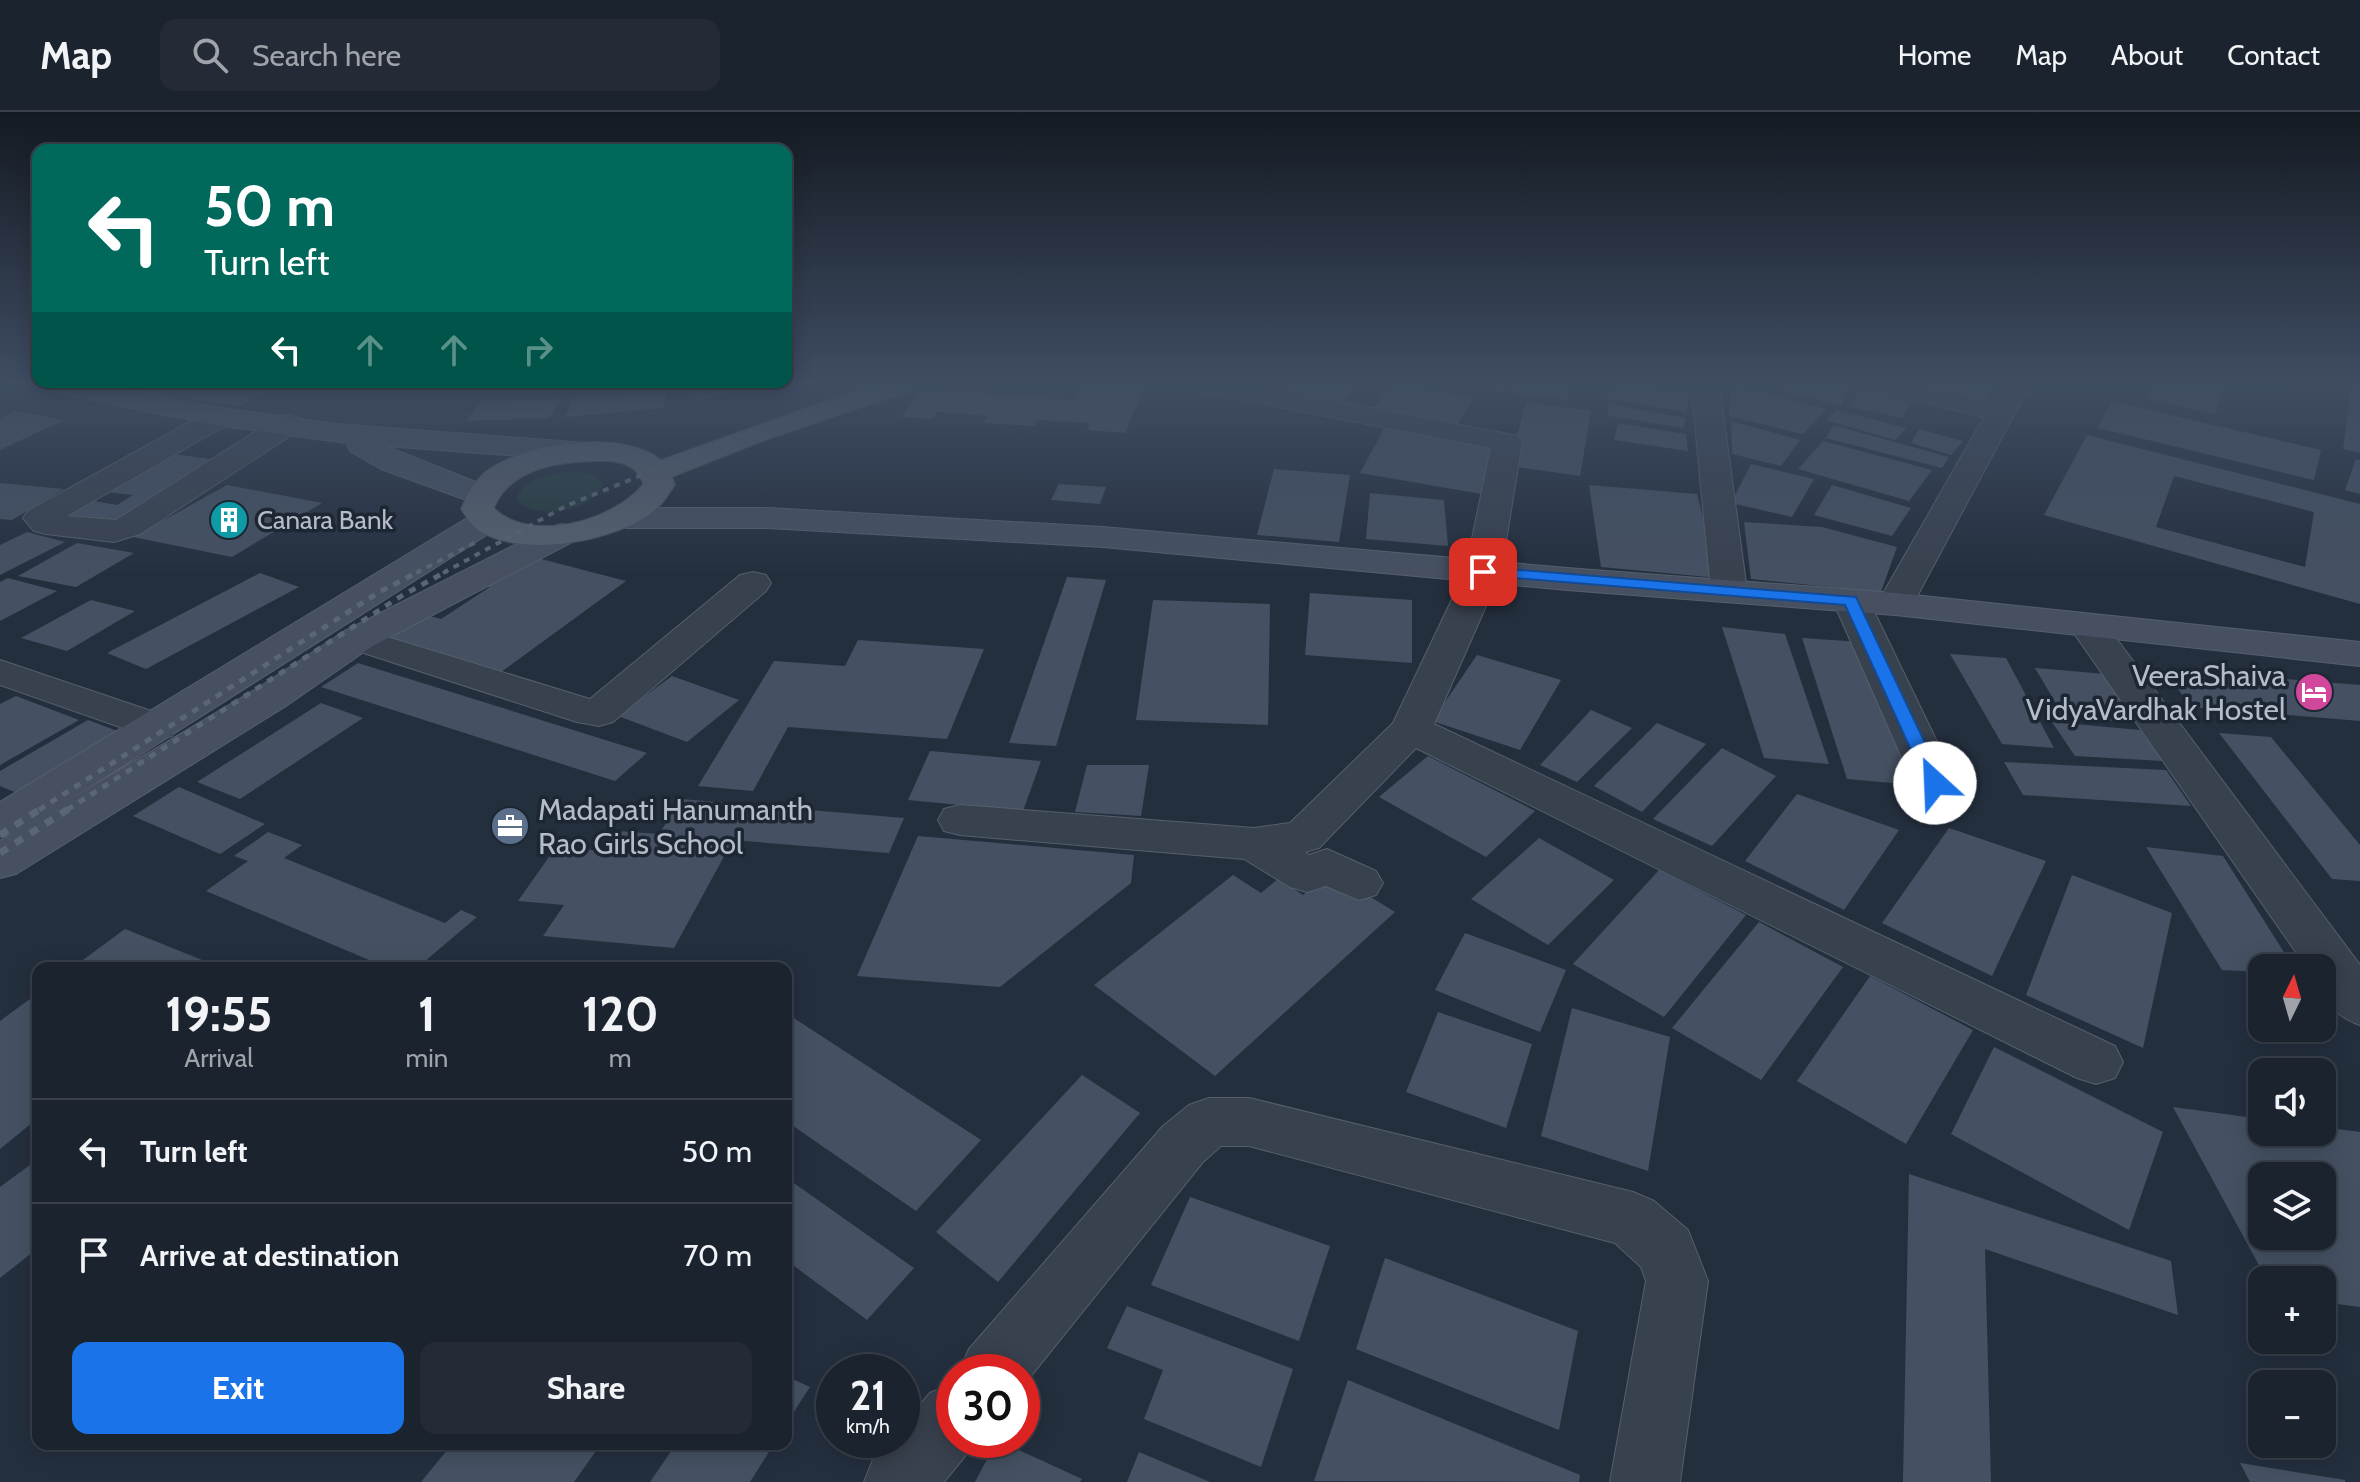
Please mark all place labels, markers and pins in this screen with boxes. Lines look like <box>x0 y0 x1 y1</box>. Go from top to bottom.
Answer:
building icon: Canara Bank <box>208 499 250 541</box>
place label: Canara Bank <box>257 504 393 536</box>
pin <box>1449 538 1517 606</box>
place label: VeeraShaiva VidyaVardhak Hostel <box>2026 657 2287 728</box>
hotel icon: VeeraShaiva VidyaVardhak Hostel <box>2293 671 2335 713</box>
place label: Madapati Hanumanth Rao Girls School <box>538 791 813 862</box>
office icon: Madapati Hanumanth Rao Girls School <box>489 805 531 847</box>

